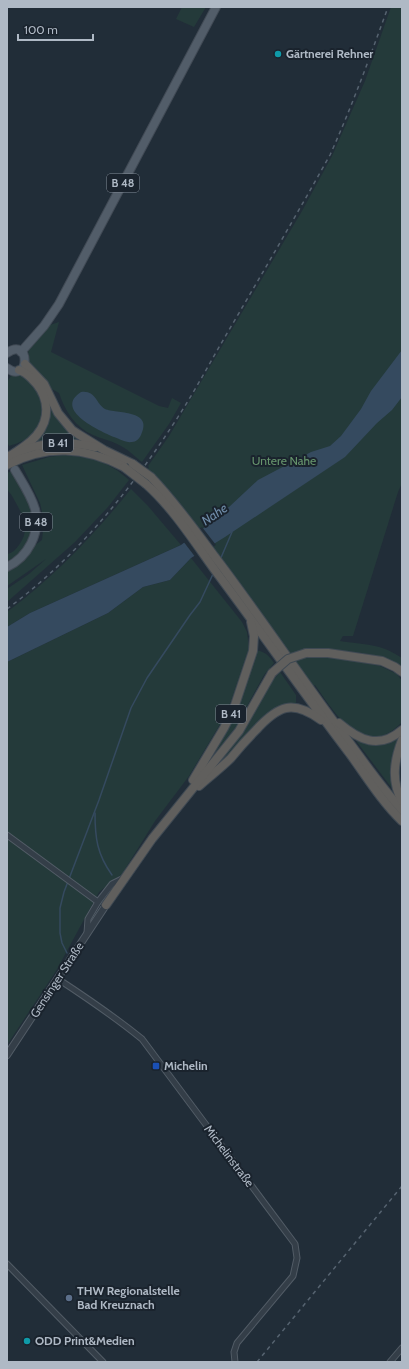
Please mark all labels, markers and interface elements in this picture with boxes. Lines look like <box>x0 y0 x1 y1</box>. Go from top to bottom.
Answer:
scale bar <box>18 16 93 42</box>
text: 100 m <box>24 22 58 37</box>
place label: Gärtnerei Rehner <box>286 46 373 61</box>
marker: Gärtnerei Rehner <box>273 49 283 59</box>
road number: B 48 <box>107 174 139 192</box>
road number: B 41 <box>43 434 73 452</box>
park label: Untere Nahe <box>252 453 316 468</box>
water label: Nahe <box>198 499 230 529</box>
road number: B 48 <box>20 513 52 531</box>
road number: B 41 <box>216 705 246 723</box>
street label: Gensinger Straße <box>27 939 87 1020</box>
place label: Michelin <box>164 1058 208 1073</box>
marker: Michelin <box>151 1061 161 1071</box>
street label: Michelinstraße <box>201 1122 258 1190</box>
place label: THW Regionalstelle Bad Kreuznach <box>77 1283 180 1312</box>
marker: THW Regionalstelle Bad Kreuznach <box>64 1293 74 1303</box>
place label: ODD Print&Medien <box>35 1333 135 1348</box>
marker: ODD Print&Medien <box>22 1336 32 1346</box>

